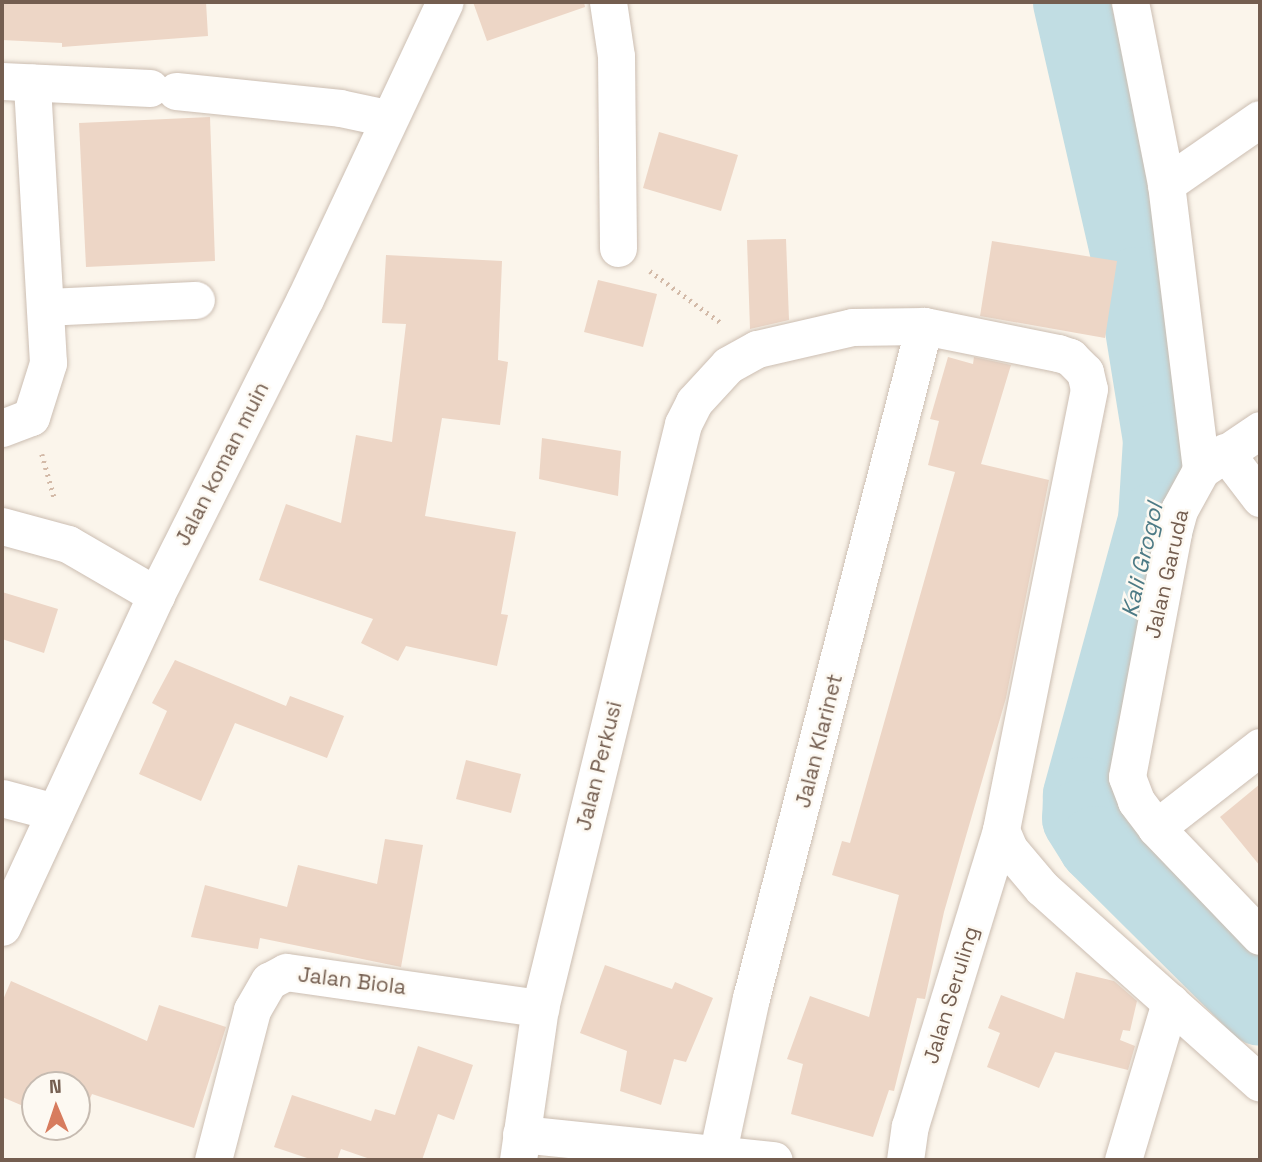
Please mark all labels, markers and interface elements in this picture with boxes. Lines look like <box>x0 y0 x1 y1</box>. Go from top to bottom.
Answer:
street label: Jalan koman muin <box>170 378 274 550</box>
water label: Kali Grogol <box>1115 500 1169 620</box>
street label: Jalan Garuda <box>1140 507 1194 641</box>
street label: Jalan Klarinet <box>790 671 848 811</box>
street label: Jalan Perkusi <box>571 699 627 833</box>
street label: Jalan Seruling <box>918 923 984 1067</box>
street label: Jalan Biola <box>297 962 407 1000</box>
north arrow <box>21 1071 91 1141</box>
text: N <box>49 1074 62 1099</box>

